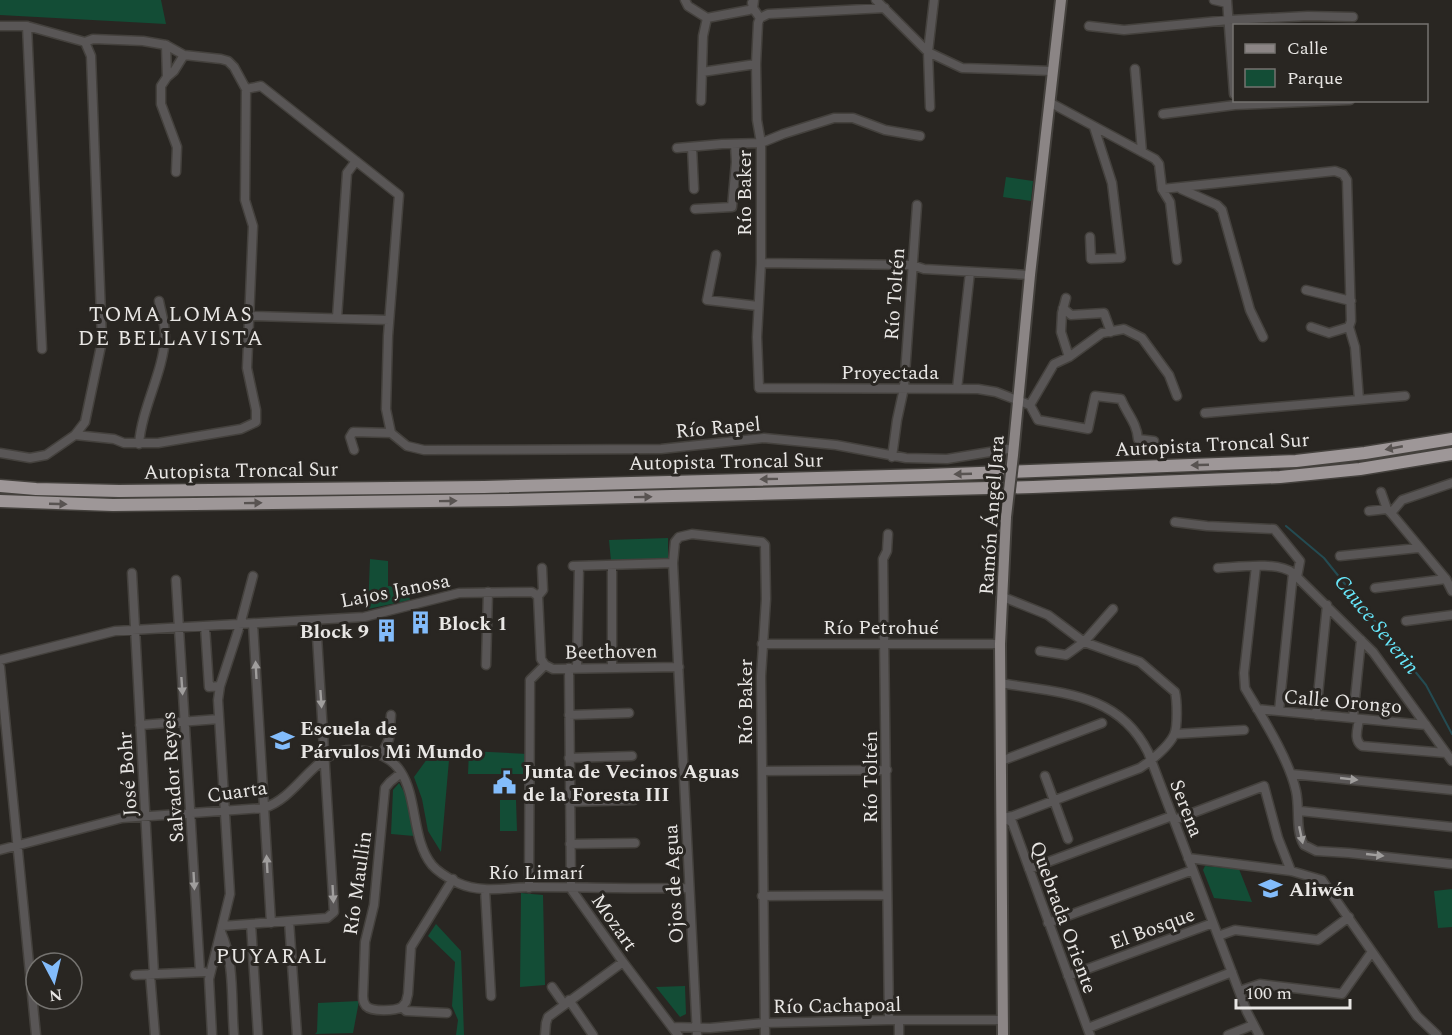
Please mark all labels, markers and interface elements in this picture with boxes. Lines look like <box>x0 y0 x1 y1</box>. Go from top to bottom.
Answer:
legend <box>1233 24 1428 102</box>
text: Calle <box>1287 35 1328 62</box>
text: Parque <box>1287 65 1343 92</box>
street label: Río Baker <box>730 150 760 236</box>
street label: Río Toltén <box>877 247 913 341</box>
district label: TOMA LOMAS DE BELLAVISTA <box>78 299 264 355</box>
street label: Proyectada <box>841 358 939 388</box>
street label: Río Rapel <box>674 409 762 447</box>
street label: Autopista Troncal Sur <box>1114 425 1310 465</box>
street label: Ramón Ángel Jara <box>971 434 1013 596</box>
one-way arrow <box>1385 444 1404 453</box>
street label: Autopista Troncal Sur <box>628 445 824 479</box>
street label: Autopista Troncal Sur <box>143 454 339 488</box>
one-way arrow <box>1191 460 1210 470</box>
one-way arrow <box>954 470 973 479</box>
one-way arrow <box>759 475 778 484</box>
one-way arrow <box>634 492 653 502</box>
one-way arrow <box>439 496 458 506</box>
one-way arrow <box>244 498 263 508</box>
one-way arrow <box>49 500 68 509</box>
street label: Lajos Janosa <box>338 566 453 616</box>
water label: Cauce Severin <box>1326 568 1427 682</box>
place label: Block 1 <box>438 609 508 639</box>
building icon: Block 1 <box>407 610 433 636</box>
street label: Río Petrohué <box>823 613 939 643</box>
place label: Block 9 <box>299 617 369 647</box>
building icon: Block 9 <box>374 618 400 644</box>
street label: Beethoven <box>564 636 658 668</box>
street label: Río Baker <box>731 659 761 745</box>
one-way arrow <box>251 660 260 679</box>
one-way arrow <box>178 677 187 696</box>
street label: Calle Orongo <box>1283 682 1403 722</box>
one-way arrow <box>317 690 326 709</box>
street label: Salvador Reyes <box>153 710 193 844</box>
place label: Escuela de Párvulos Mi Mundo <box>300 714 483 767</box>
school or university icon: Escuela de Párvulos Mi Mundo <box>269 727 295 753</box>
street label: José Bohr <box>110 730 146 818</box>
street label: Río Toltén <box>856 731 886 823</box>
place label: Junta de Vecinos Aguas de la Foresta III <box>523 757 740 810</box>
public building icon: Junta de Vecinos Aguas de la Foresta III <box>492 769 518 795</box>
street label: Cuarta <box>205 773 269 811</box>
one-way arrow <box>1340 774 1359 784</box>
street label: Serena <box>1161 775 1211 842</box>
street label: Ojos de Agua <box>656 823 692 944</box>
one-way arrow <box>1297 826 1306 845</box>
street label: Río Maullin <box>336 829 380 937</box>
street label: Quebrada Oriente <box>1022 837 1105 998</box>
one-way arrow <box>1365 851 1384 860</box>
one-way arrow <box>263 855 272 874</box>
street label: Río Limarí <box>488 858 584 888</box>
one-way arrow <box>190 872 199 891</box>
place label: Aliwén <box>1289 875 1355 905</box>
school or university icon: Aliwén <box>1258 876 1284 902</box>
one-way arrow <box>328 885 337 904</box>
street label: Mozart <box>583 888 645 957</box>
street label: El Bosque <box>1105 900 1199 958</box>
district label: PUYARAL <box>216 941 328 973</box>
north arrow <box>24 951 84 1011</box>
scale bar <box>1236 972 1350 1010</box>
text: 100 m <box>1245 980 1292 1007</box>
text: N <box>48 982 64 1008</box>
street label: Río Cachapoal <box>773 990 901 1022</box>

